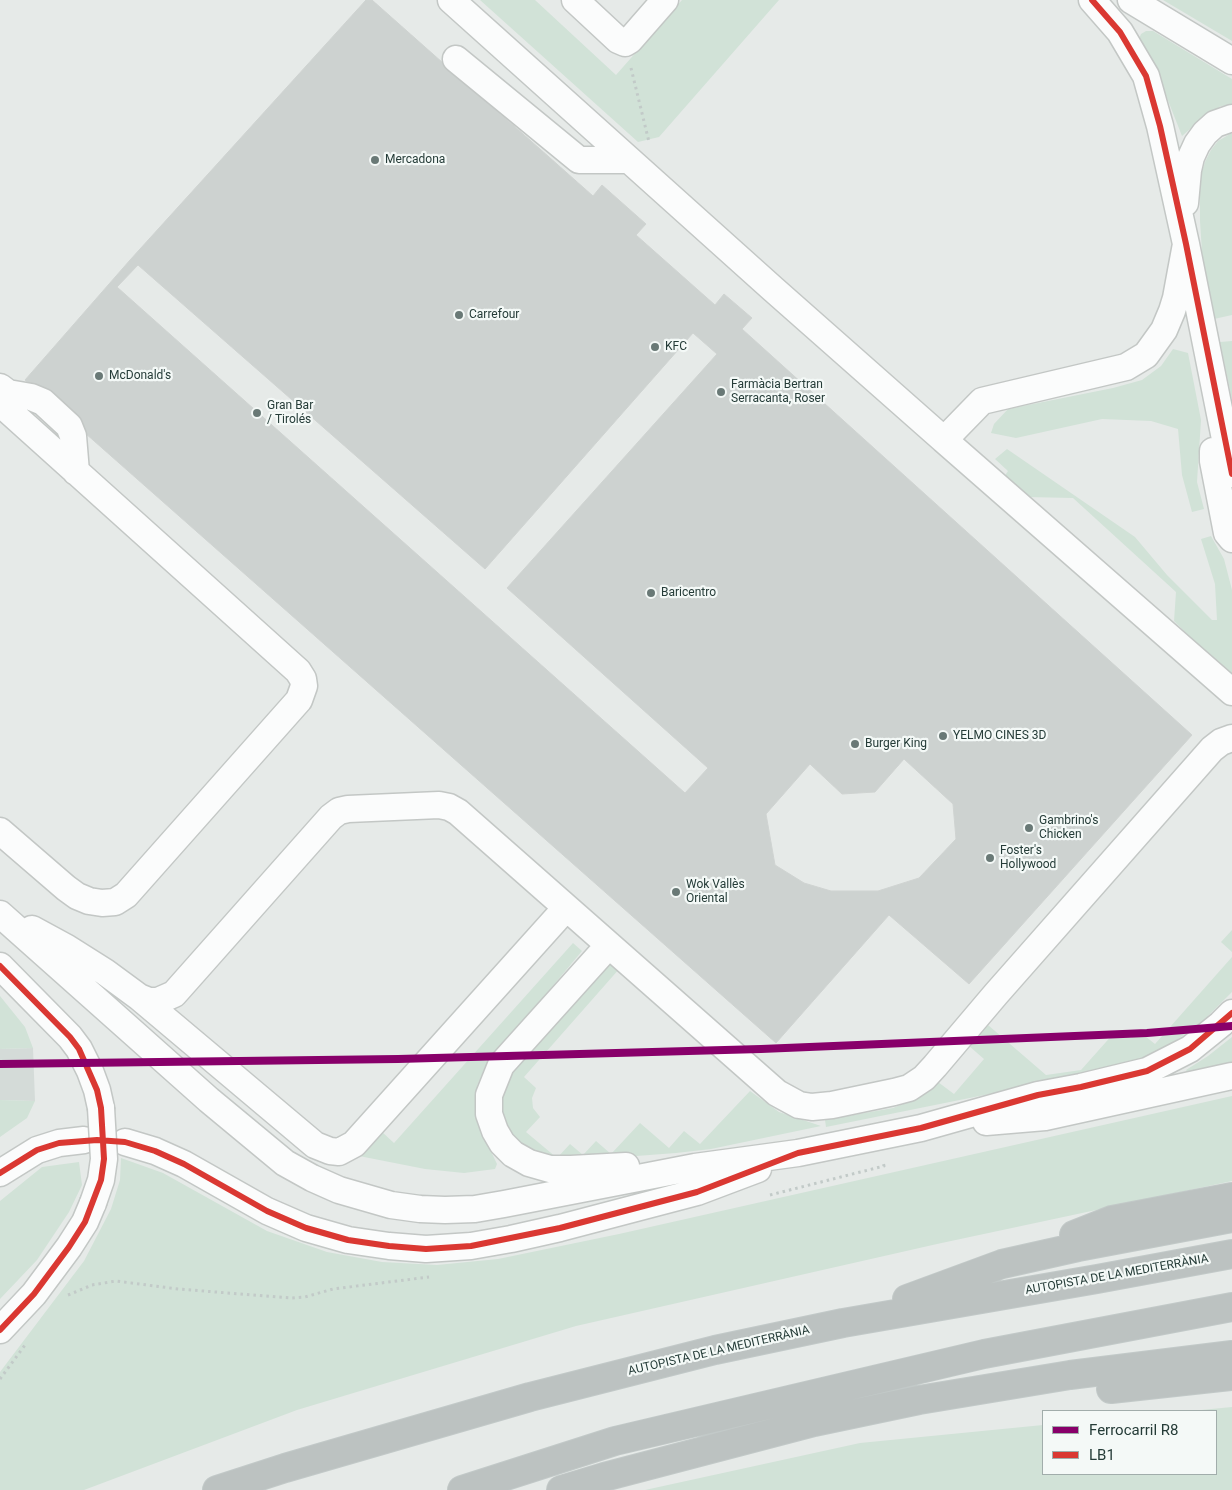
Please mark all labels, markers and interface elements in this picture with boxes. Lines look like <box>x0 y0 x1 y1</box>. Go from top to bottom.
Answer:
place label: Mercadona <box>385 153 445 167</box>
marker: Mercadona <box>369 154 381 166</box>
place label: Carrefour <box>469 308 519 322</box>
marker: Carrefour <box>453 309 465 321</box>
place label: KFC <box>665 340 687 354</box>
marker: KFC <box>649 341 661 353</box>
place label: McDonald's <box>109 369 171 383</box>
marker: McDonald's <box>93 370 105 382</box>
place label: Farmàcia Bertran Serracanta, Roser <box>731 378 825 406</box>
marker: Farmàcia Bertran Serracanta, Roser <box>715 386 727 398</box>
place label: Gran Bar / Tirolés <box>267 399 313 427</box>
marker: Gran Bar / Tirolés <box>251 407 263 419</box>
place label: Baricentro <box>661 586 716 600</box>
marker: Baricentro <box>645 587 657 599</box>
place label: YELMO CINES 3D <box>953 729 1046 743</box>
marker: YELMO CINES 3D <box>937 730 949 742</box>
place label: Burger King <box>865 737 927 751</box>
marker: Burger King <box>849 738 861 750</box>
place label: Gambrino's Chicken <box>1039 814 1098 842</box>
marker: Gambrino's Chicken <box>1023 822 1035 834</box>
place label: Foster's Hollywood <box>1000 844 1056 872</box>
marker: Foster's Hollywood <box>984 852 996 864</box>
place label: Wok Vallès Oriental <box>686 878 745 906</box>
marker: Wok Vallès Oriental <box>670 886 682 898</box>
street label: AUTOPISTA DE LA MEDITERRÀNIA <box>1024 1252 1210 1298</box>
street label: AUTOPISTA DE LA MEDITERRÀNIA <box>627 1323 811 1379</box>
legend <box>1042 1410 1217 1475</box>
text: Ferrocarril R8 <box>1089 1421 1179 1439</box>
text: LB1 <box>1089 1446 1115 1464</box>

